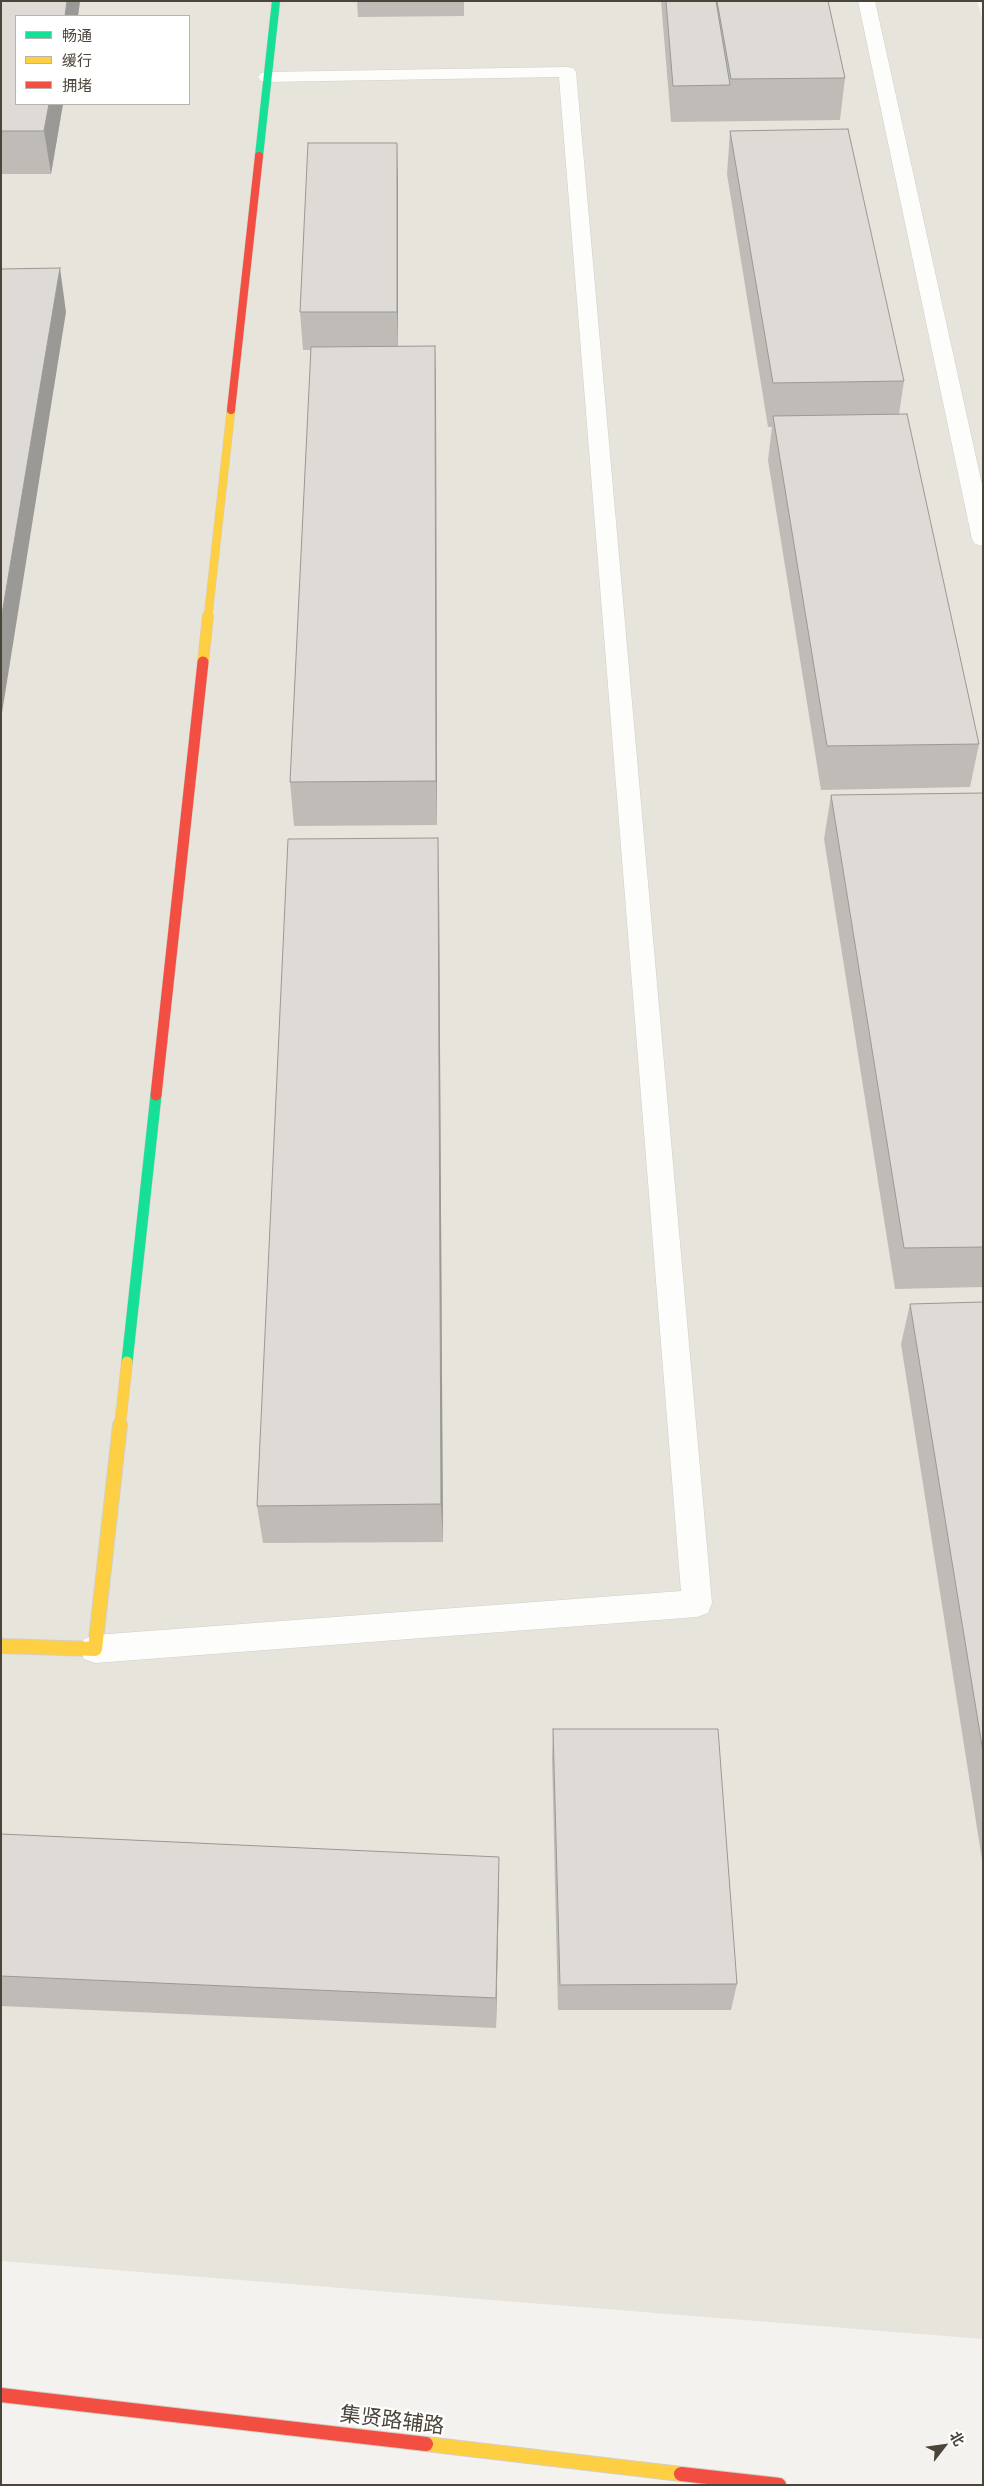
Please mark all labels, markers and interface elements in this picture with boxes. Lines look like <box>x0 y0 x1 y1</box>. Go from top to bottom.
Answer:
legend <box>15 15 190 105</box>
text: 畅通 <box>62 26 92 45</box>
text: 缓行 <box>62 51 92 70</box>
text: 拥堵 <box>62 76 92 95</box>
street label: 集贤路辅路 <box>338 2402 446 2440</box>
north arrow <box>919 2421 969 2471</box>
text: 北 <box>946 2428 968 2449</box>

